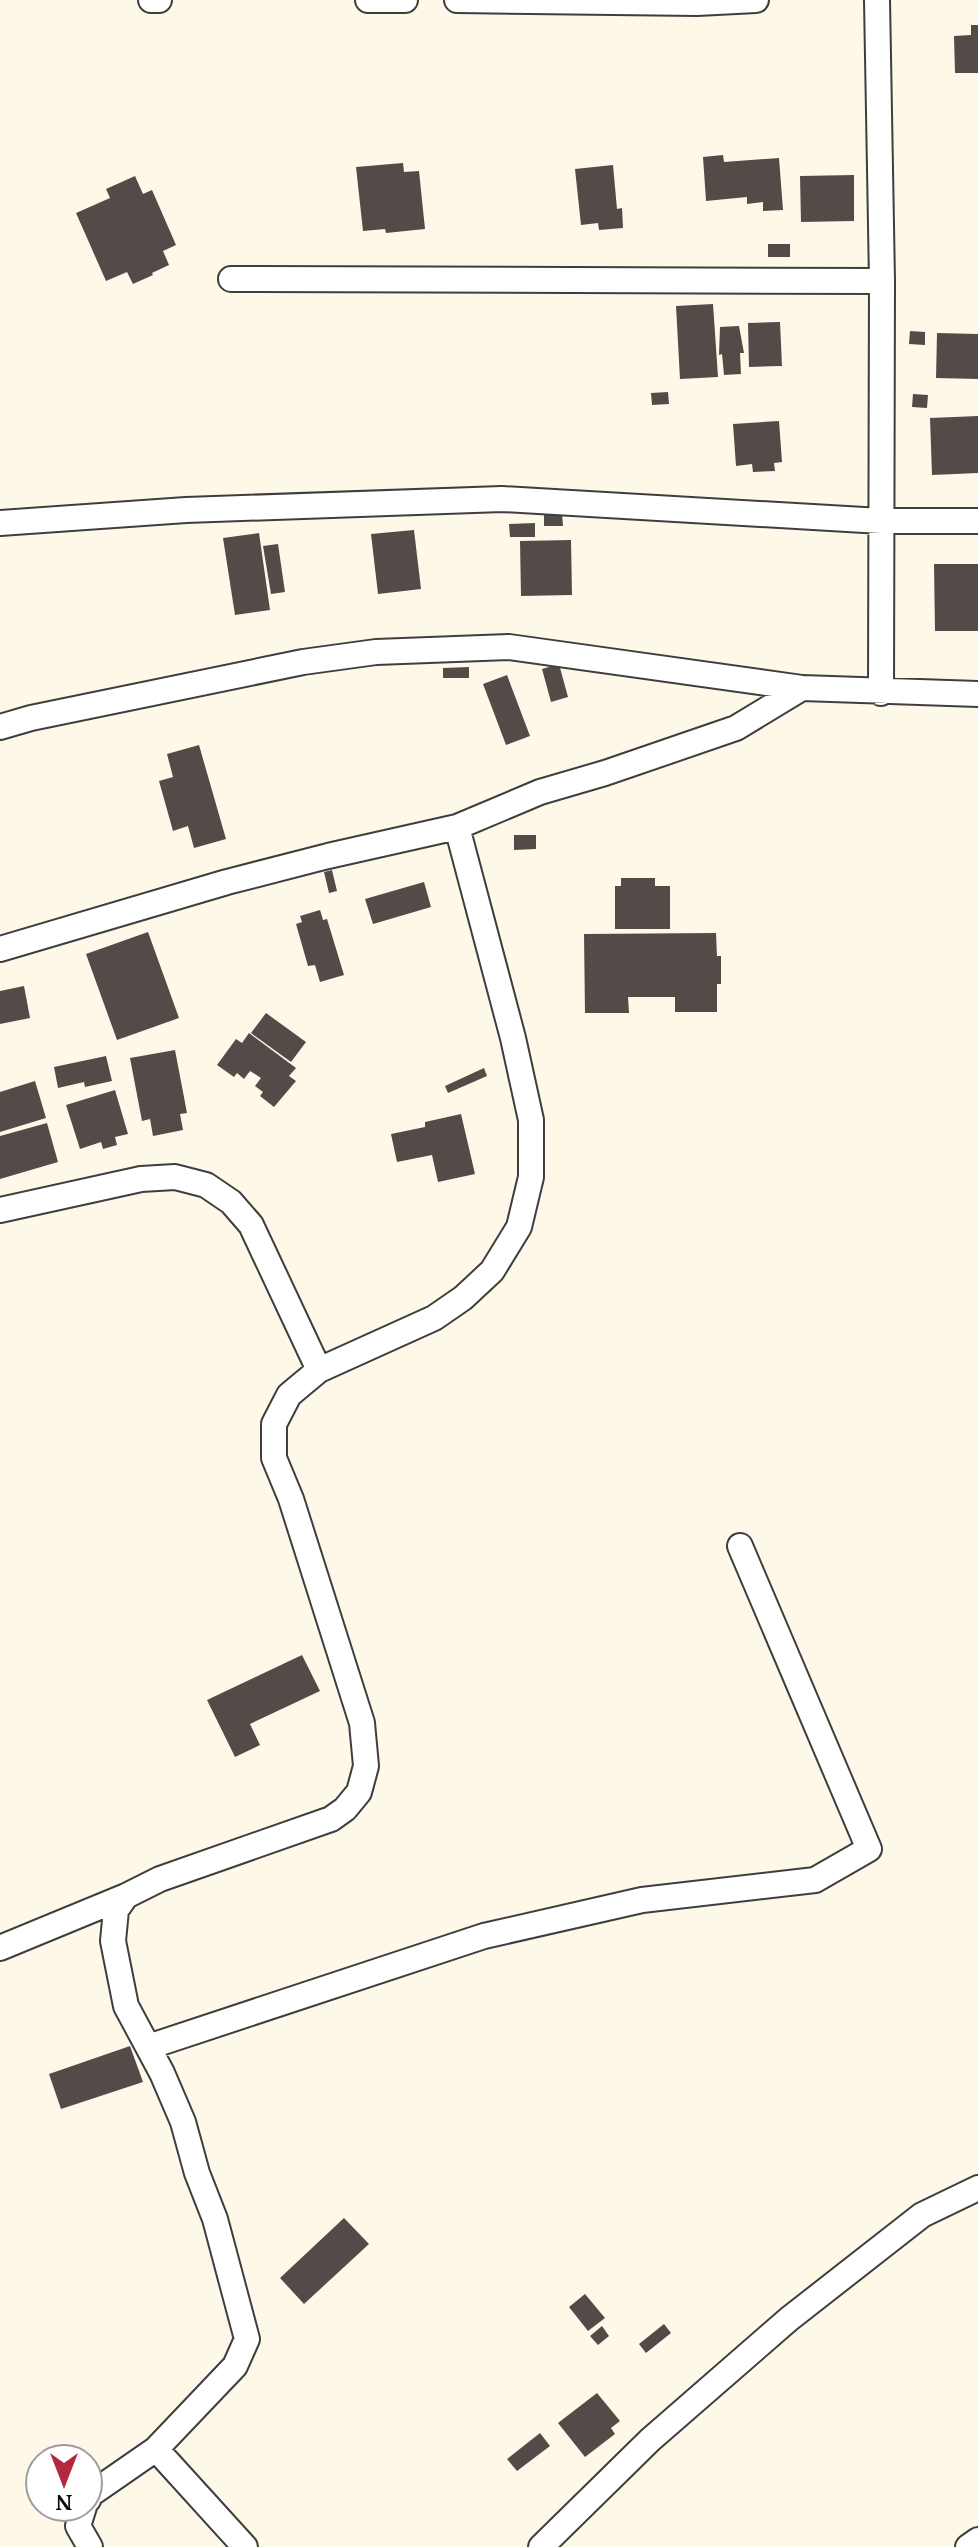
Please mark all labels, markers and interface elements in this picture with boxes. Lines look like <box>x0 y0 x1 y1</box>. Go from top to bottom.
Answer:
north arrow <box>24 2443 104 2523</box>
text: N <box>55 2489 72 2518</box>

